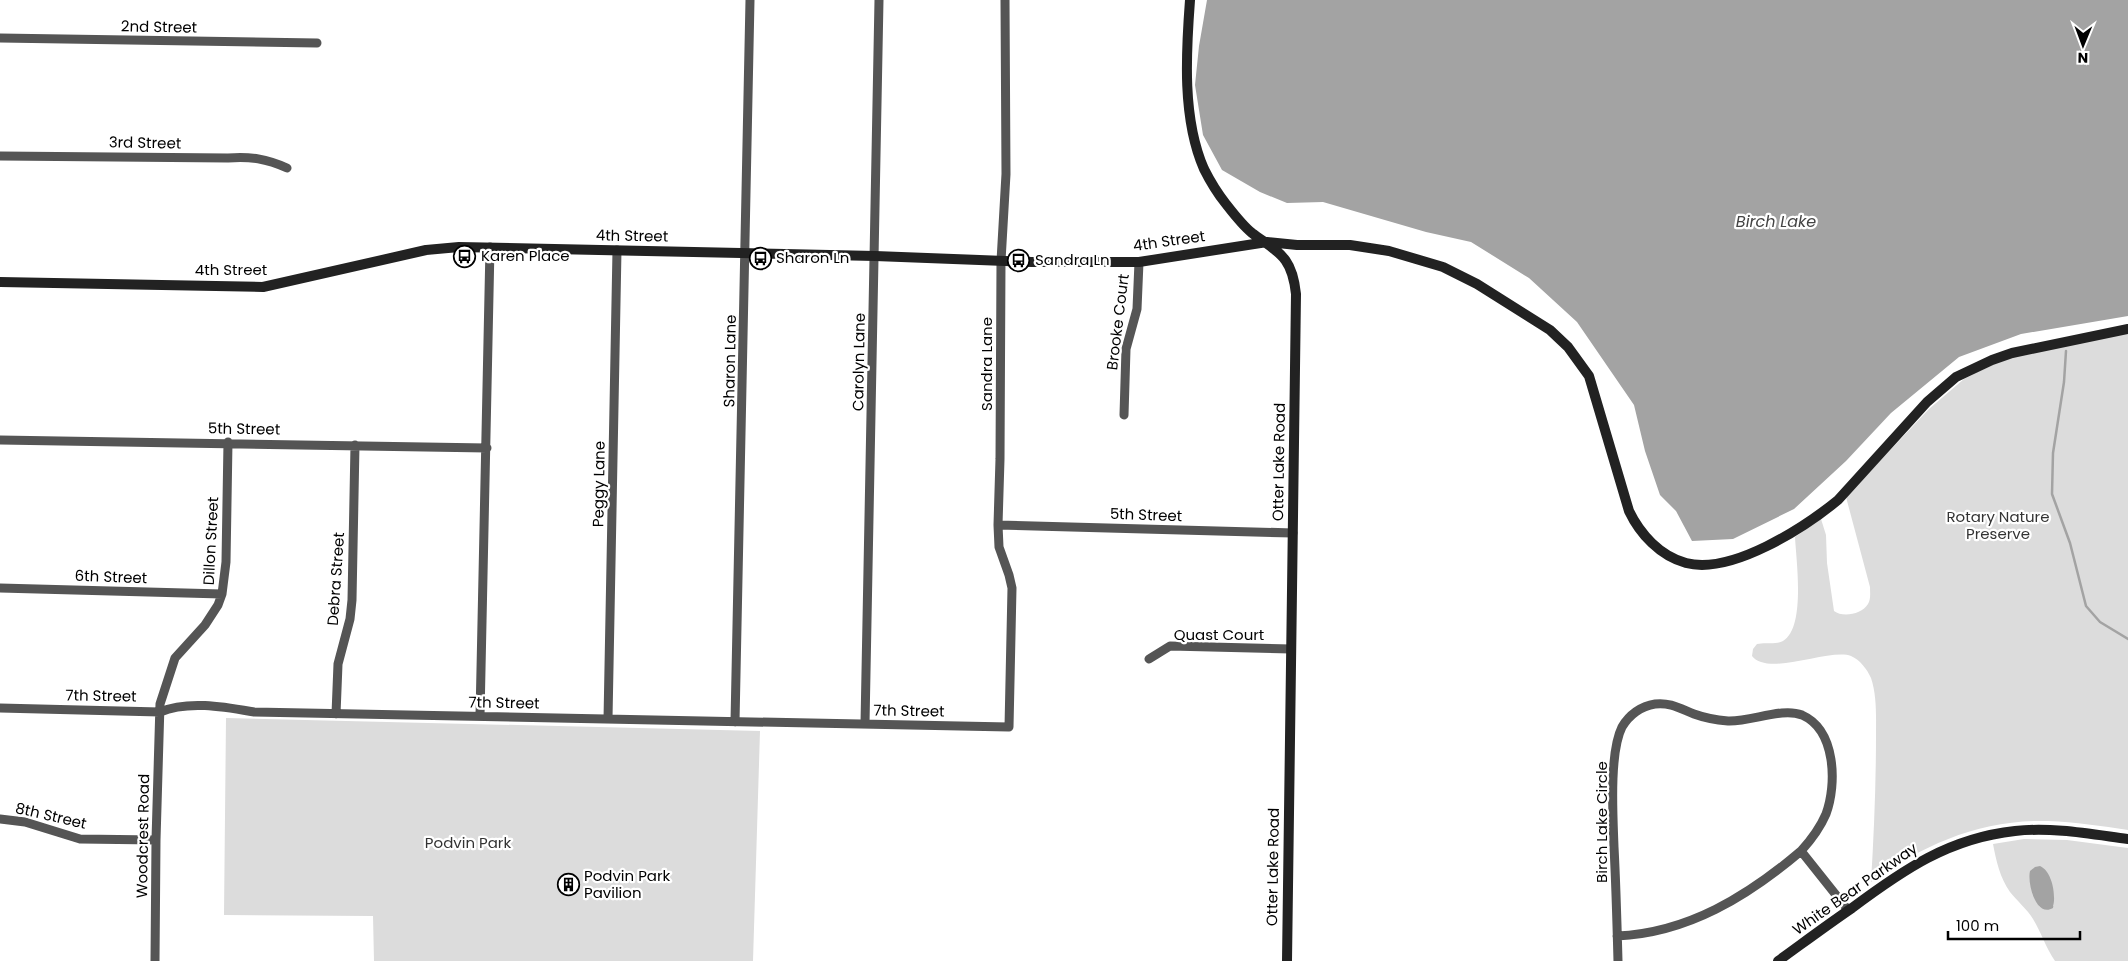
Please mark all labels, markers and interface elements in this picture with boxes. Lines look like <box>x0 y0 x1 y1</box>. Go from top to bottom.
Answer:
street label: 2nd Street <box>121 15 197 38</box>
north arrow <box>2058 20 2108 70</box>
text: N <box>2077 48 2088 68</box>
street label: 3rd Street <box>109 131 181 154</box>
water label: Birch Lake <box>1736 210 1816 233</box>
street label: 4th Street <box>596 224 668 247</box>
street label: 4th Street <box>1132 225 1206 256</box>
bus stop icon: Karen Place <box>453 244 477 268</box>
place label: Karen Place <box>481 245 570 266</box>
bus stop icon: Sharon Ln <box>748 246 772 270</box>
place label: Sharon Ln <box>776 247 849 268</box>
bus stop icon: Sandra Ln <box>1007 248 1031 272</box>
place label: Sandra Ln <box>1035 249 1110 270</box>
street label: 4th Street <box>195 259 267 280</box>
street label: Brooke Court <box>1101 273 1134 371</box>
street label: Carolyn Lane <box>847 313 870 411</box>
street label: Sharon Lane <box>718 314 741 408</box>
street label: Sandra Lane <box>976 317 997 411</box>
street label: Otter Lake Road <box>1267 403 1290 521</box>
street label: 5th Street <box>208 417 280 440</box>
street label: Peggy Lane <box>587 441 610 527</box>
street label: Dillon Street <box>198 496 223 586</box>
street label: 5th Street <box>1109 503 1183 526</box>
park label: Rotary Nature Preserve <box>1946 506 2050 544</box>
street label: Debra Street <box>322 531 349 626</box>
street label: 6th Street <box>74 565 148 588</box>
street label: Quast Court <box>1174 624 1264 645</box>
street label: 7th Street <box>65 684 137 707</box>
street label: 7th Street <box>468 691 540 714</box>
street label: 7th Street <box>873 699 945 722</box>
street label: Birch Lake Circle <box>1591 761 1612 883</box>
street label: Woodcrest Road <box>131 774 154 898</box>
street label: 8th Street <box>13 797 89 834</box>
street label: Otter Lake Road <box>1261 808 1284 926</box>
park label: Podvin Park <box>425 832 511 853</box>
street label: White Bear Parkway <box>1788 837 1922 940</box>
place label: Podvin Park Pavilion <box>584 865 671 903</box>
building icon: Podvin Park Pavilion <box>556 873 580 897</box>
scale bar <box>1948 908 2080 940</box>
text: 100 m <box>1956 915 1999 936</box>

